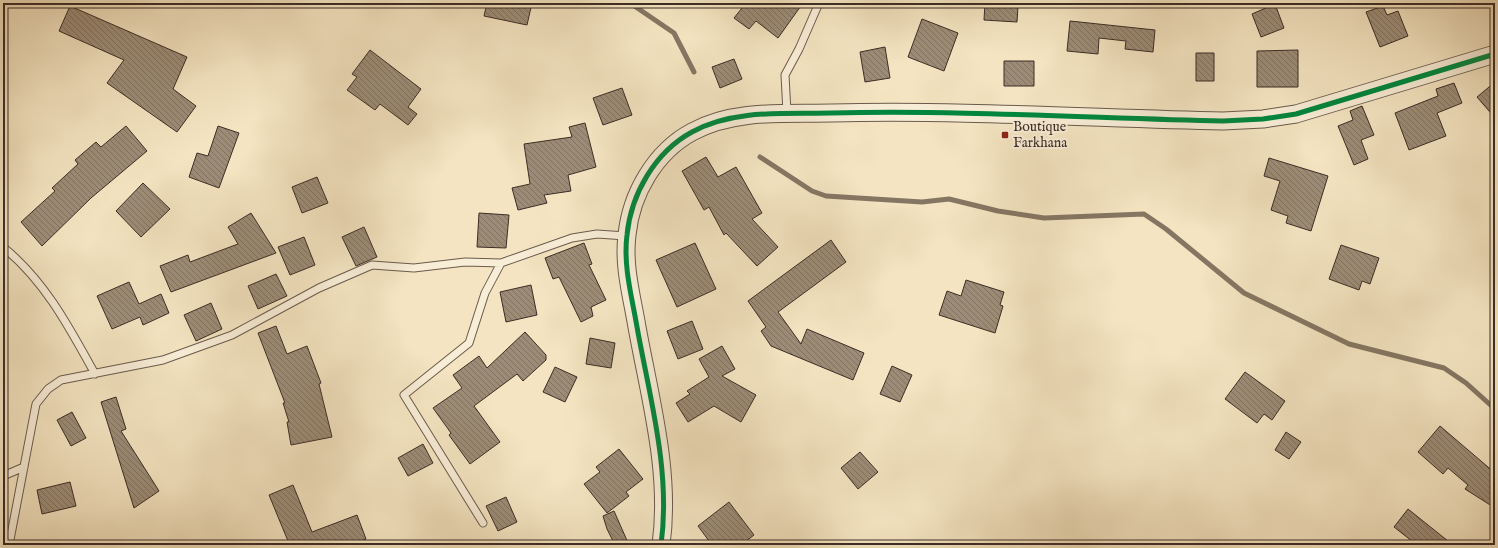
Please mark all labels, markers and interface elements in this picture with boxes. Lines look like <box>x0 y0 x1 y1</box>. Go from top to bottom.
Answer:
place label: Boutique Farkhana <box>1013 118 1068 152</box>
marker: Boutique Farkhana <box>1000 130 1010 140</box>

